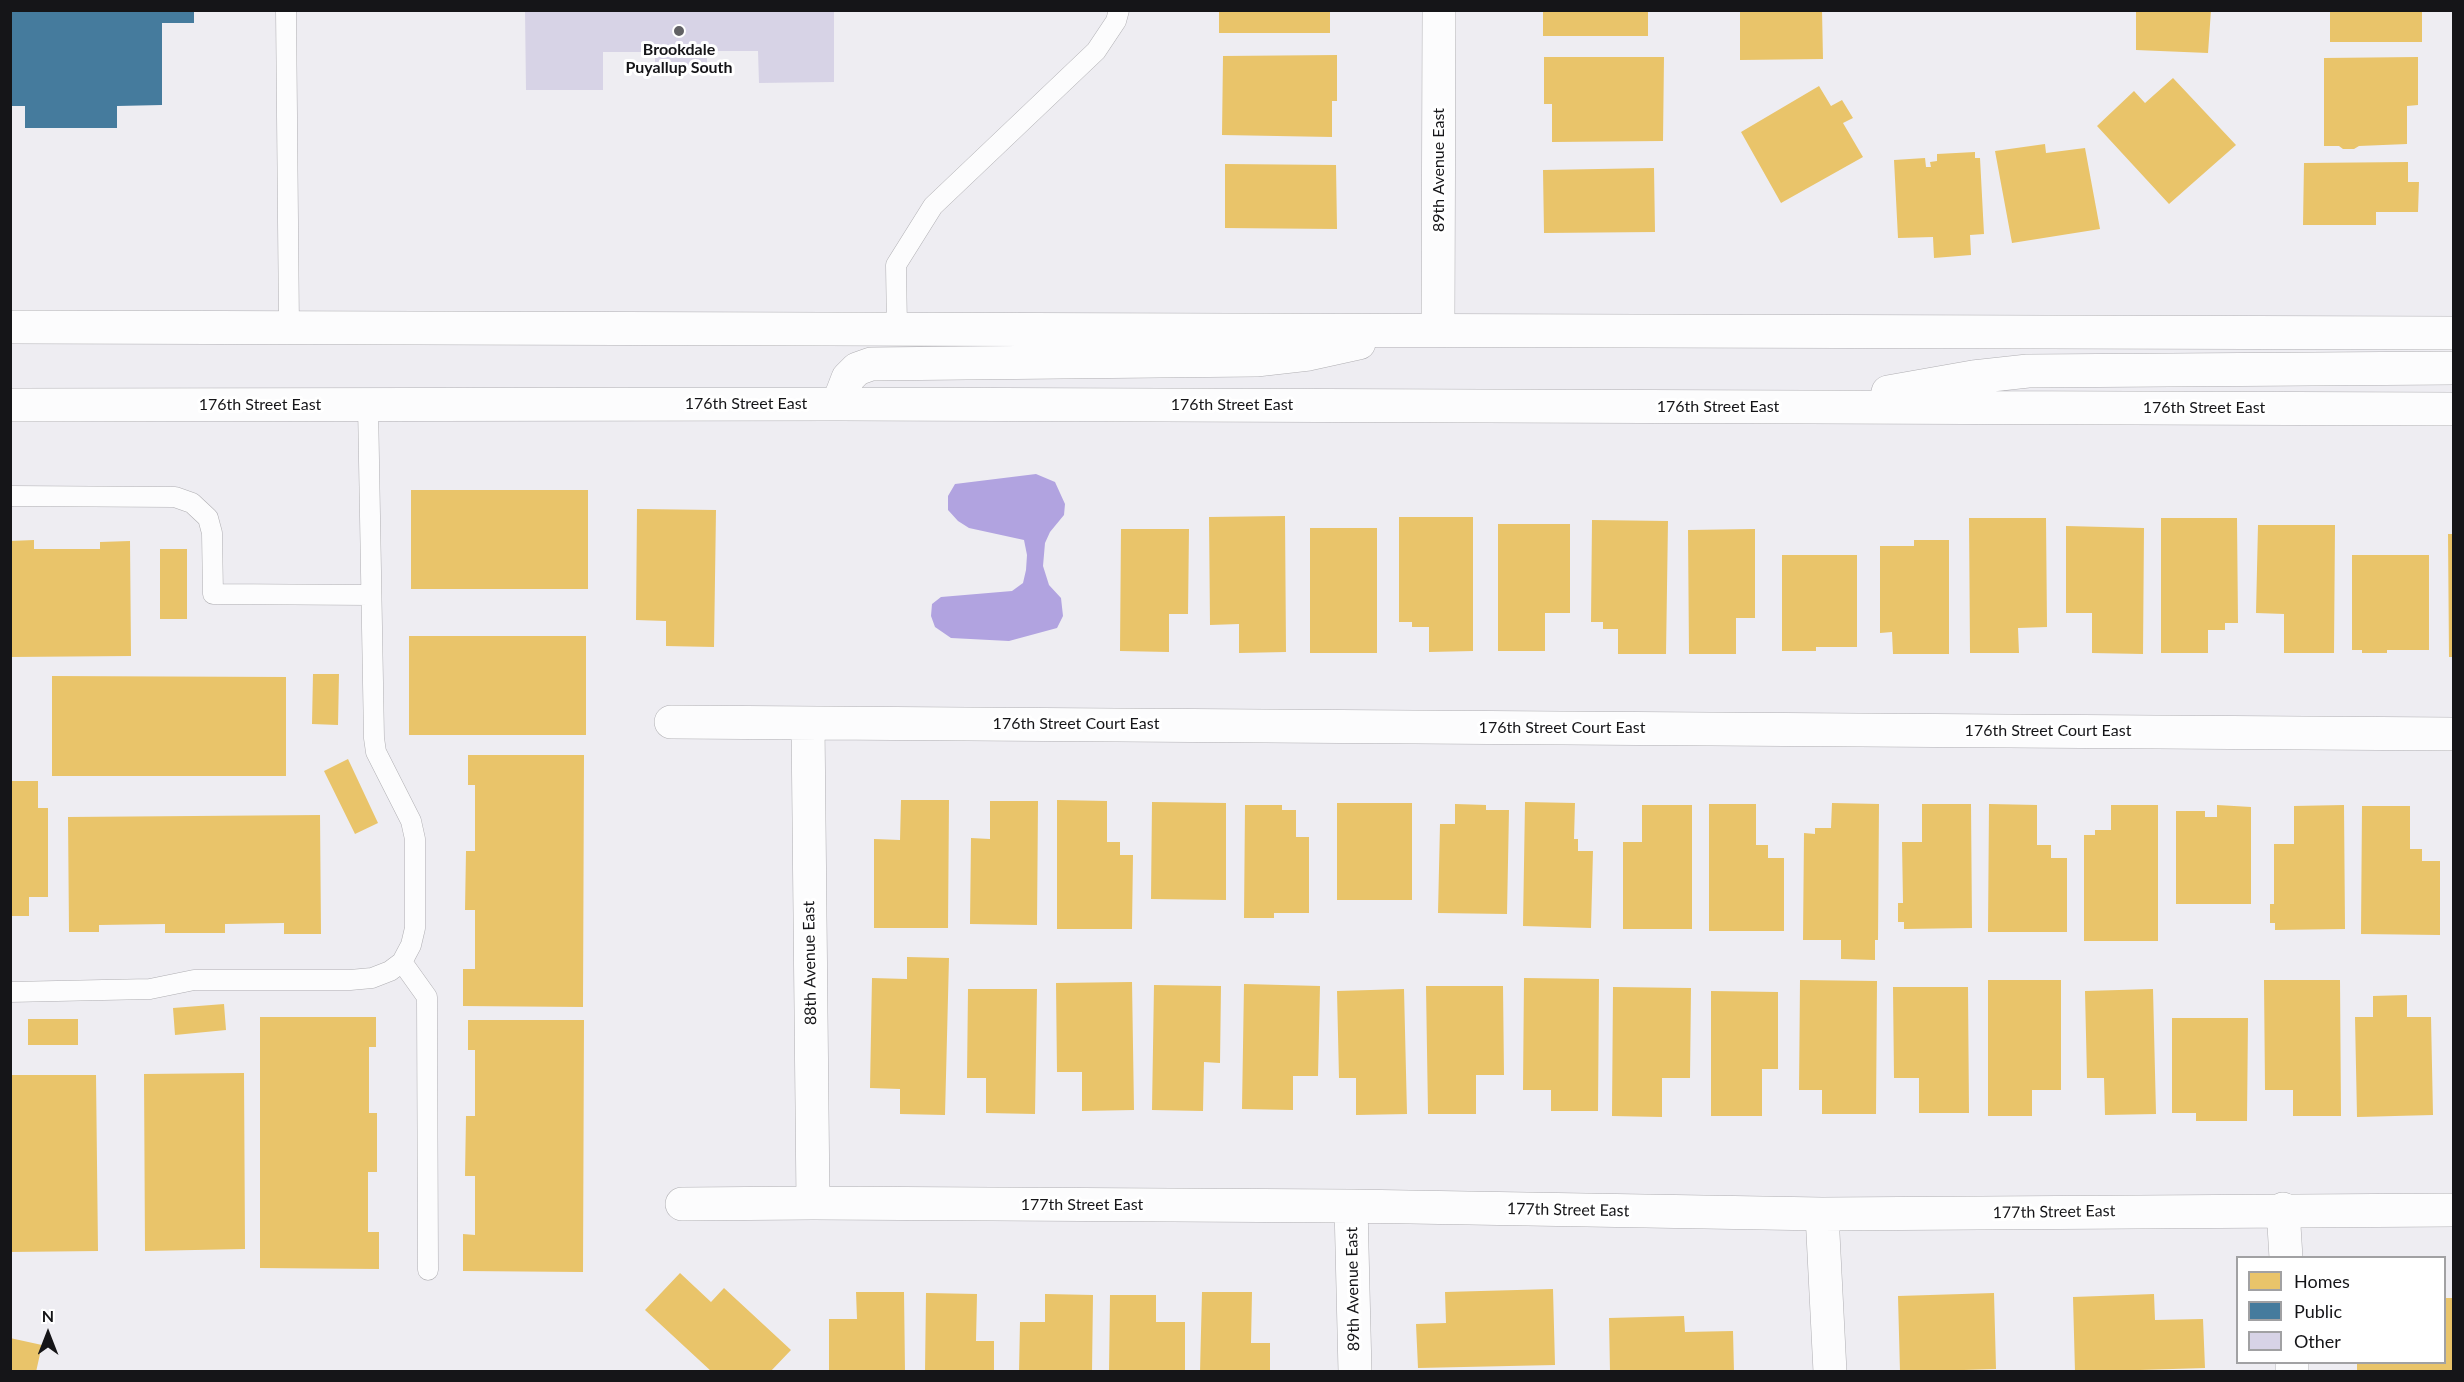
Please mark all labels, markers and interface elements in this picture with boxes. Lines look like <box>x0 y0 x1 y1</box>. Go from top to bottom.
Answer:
marker: Brookdale Puyallup South <box>672 24 686 38</box>
place label: Brookdale Puyallup South <box>625 40 733 78</box>
street label: 89th Avenue East <box>1429 108 1449 232</box>
street label: 176th Street East <box>685 394 807 414</box>
street label: 176th Street East <box>199 395 321 415</box>
street label: 176th Street East <box>1171 395 1293 415</box>
street label: 176th Street East <box>1657 397 1779 417</box>
street label: 176th Street East <box>2143 398 2265 418</box>
street label: 176th Street Court East <box>993 714 1159 734</box>
street label: 176th Street Court East <box>1479 718 1645 738</box>
street label: 176th Street Court East <box>1965 721 2131 741</box>
street label: 88th Avenue East <box>799 901 821 1025</box>
street label: 177th Street East <box>1021 1195 1143 1215</box>
street label: 177th Street East <box>1507 1199 1629 1221</box>
street label: 177th Street East <box>1993 1201 2115 1223</box>
street label: 89th Avenue East <box>1342 1227 1364 1351</box>
legend <box>2236 1256 2446 1364</box>
text: Homes <box>2294 1270 2350 1292</box>
text: Public <box>2294 1300 2342 1322</box>
north arrow <box>18 1304 78 1364</box>
text: N <box>42 1306 54 1325</box>
text: Other <box>2294 1330 2341 1352</box>

